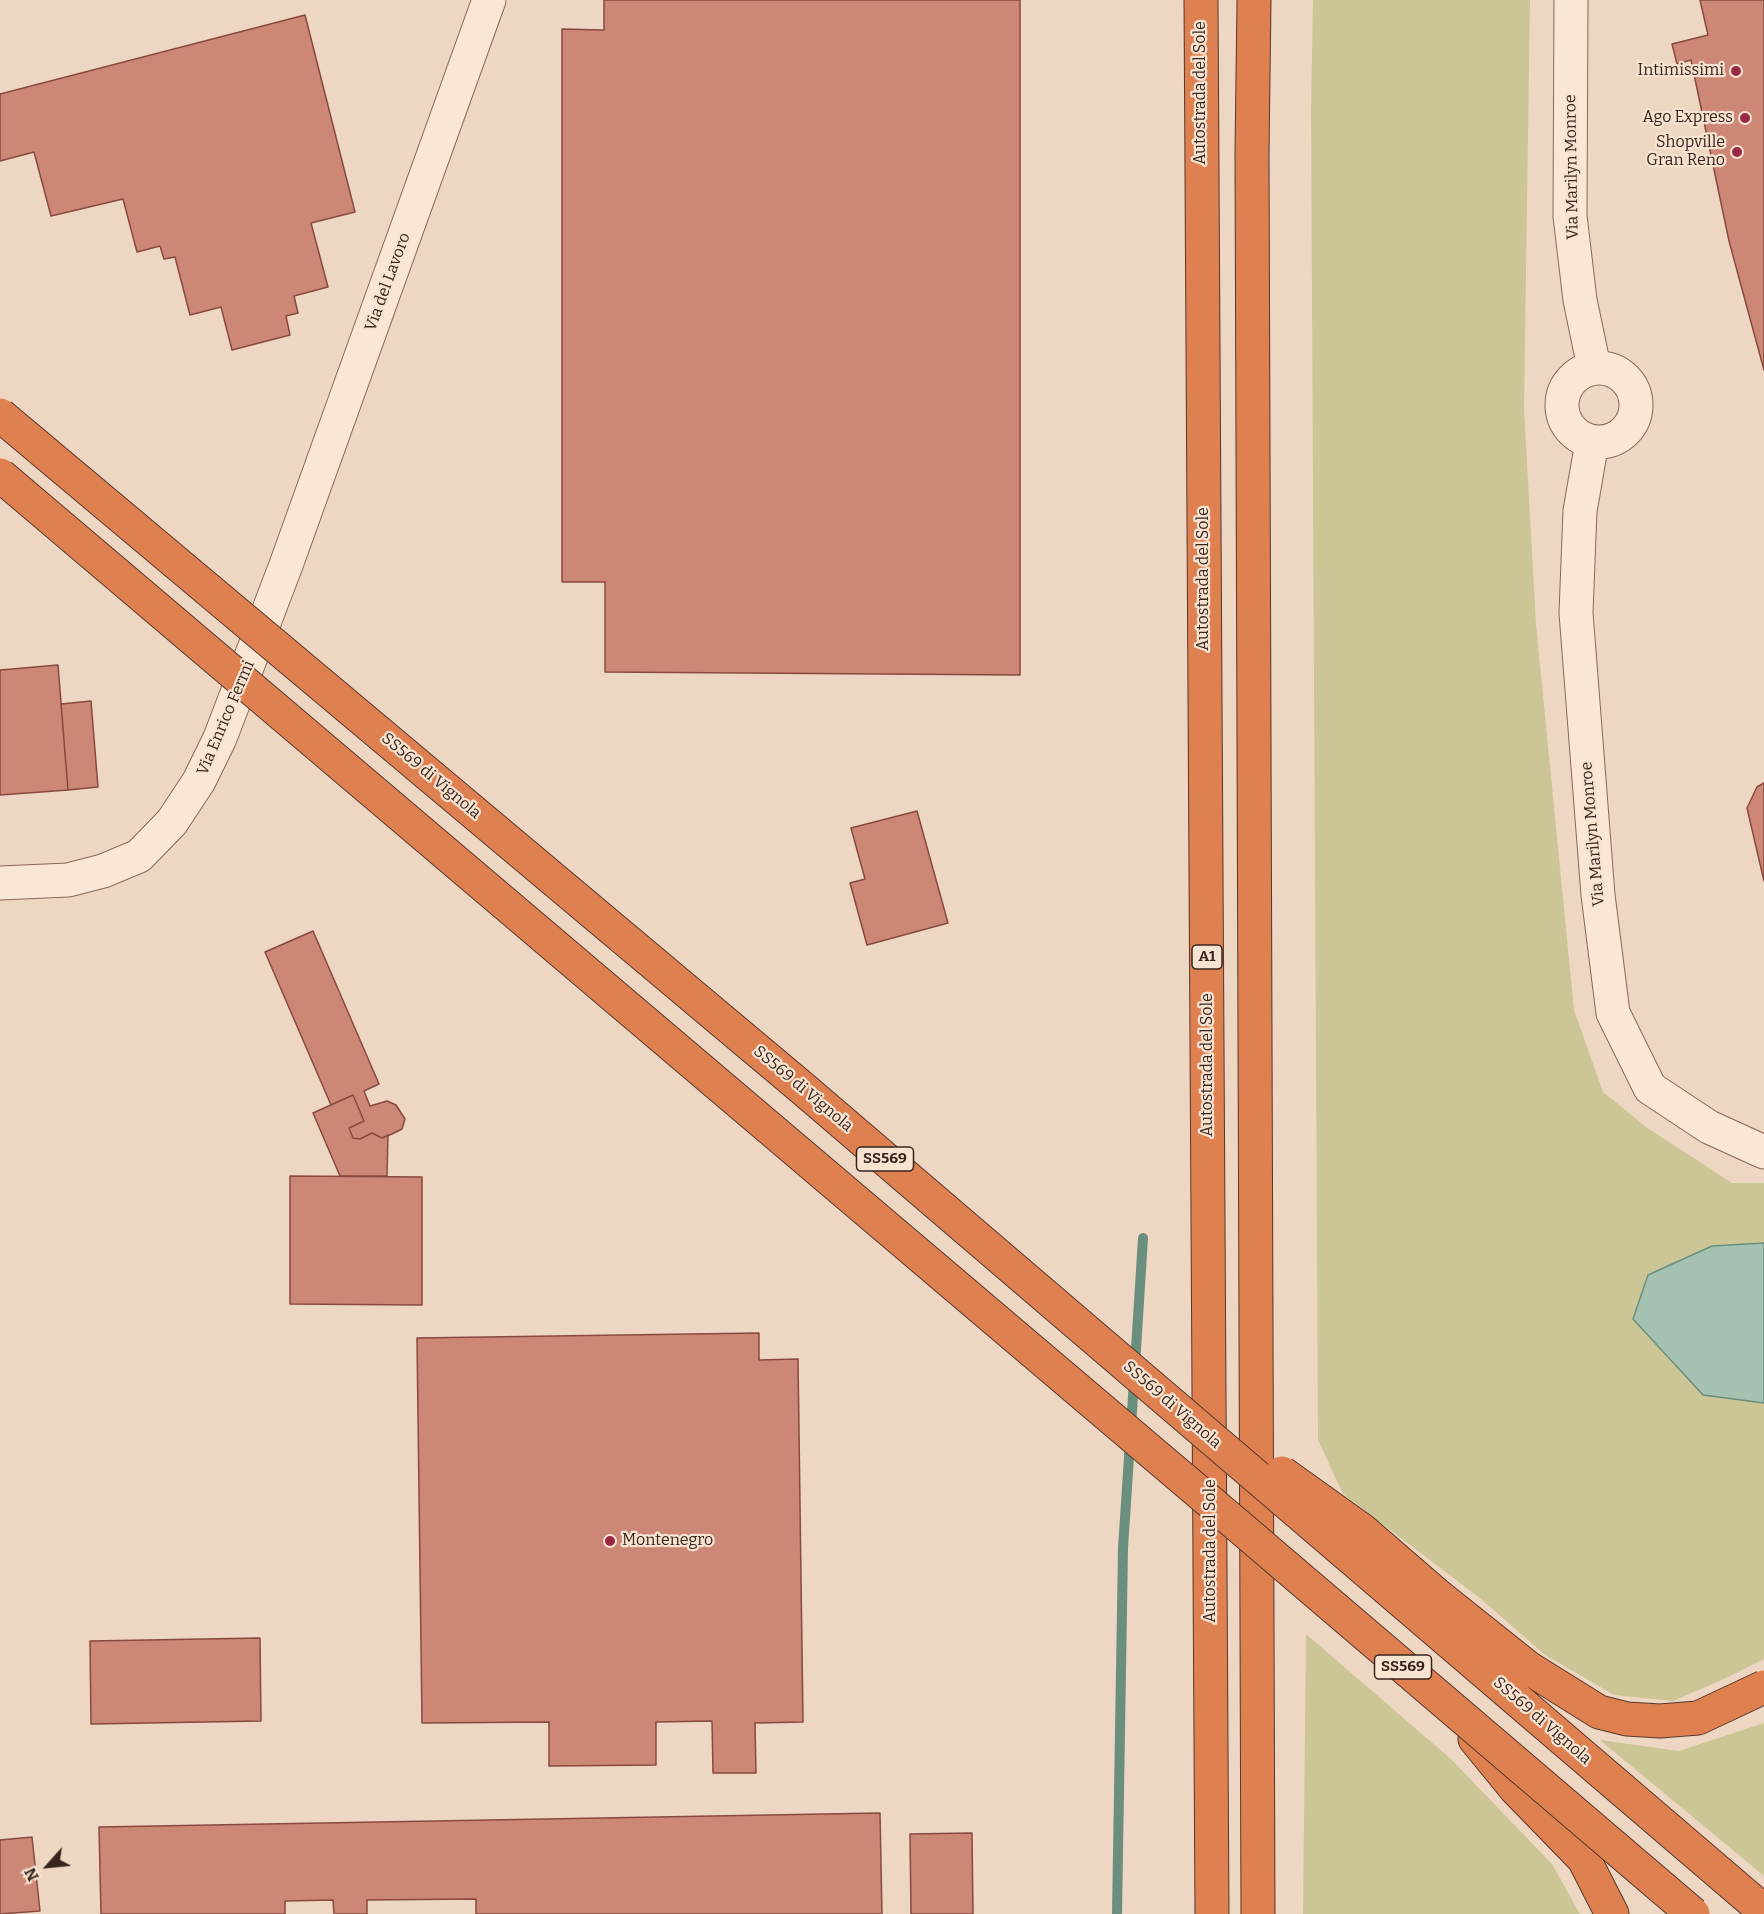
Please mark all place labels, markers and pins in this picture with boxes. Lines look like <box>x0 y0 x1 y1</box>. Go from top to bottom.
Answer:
place label: Intimissimi <box>1638 61 1724 81</box>
marker: Intimissimi <box>1729 64 1743 78</box>
place label: Ago Express <box>1643 108 1733 128</box>
marker: Ago Express <box>1738 111 1752 125</box>
place label: Shopville Gran Reno <box>1646 133 1725 171</box>
marker: Shopville Gran Reno <box>1730 145 1744 159</box>
place label: Montenegro <box>622 1531 713 1551</box>
marker: Montenegro <box>603 1534 617 1548</box>

